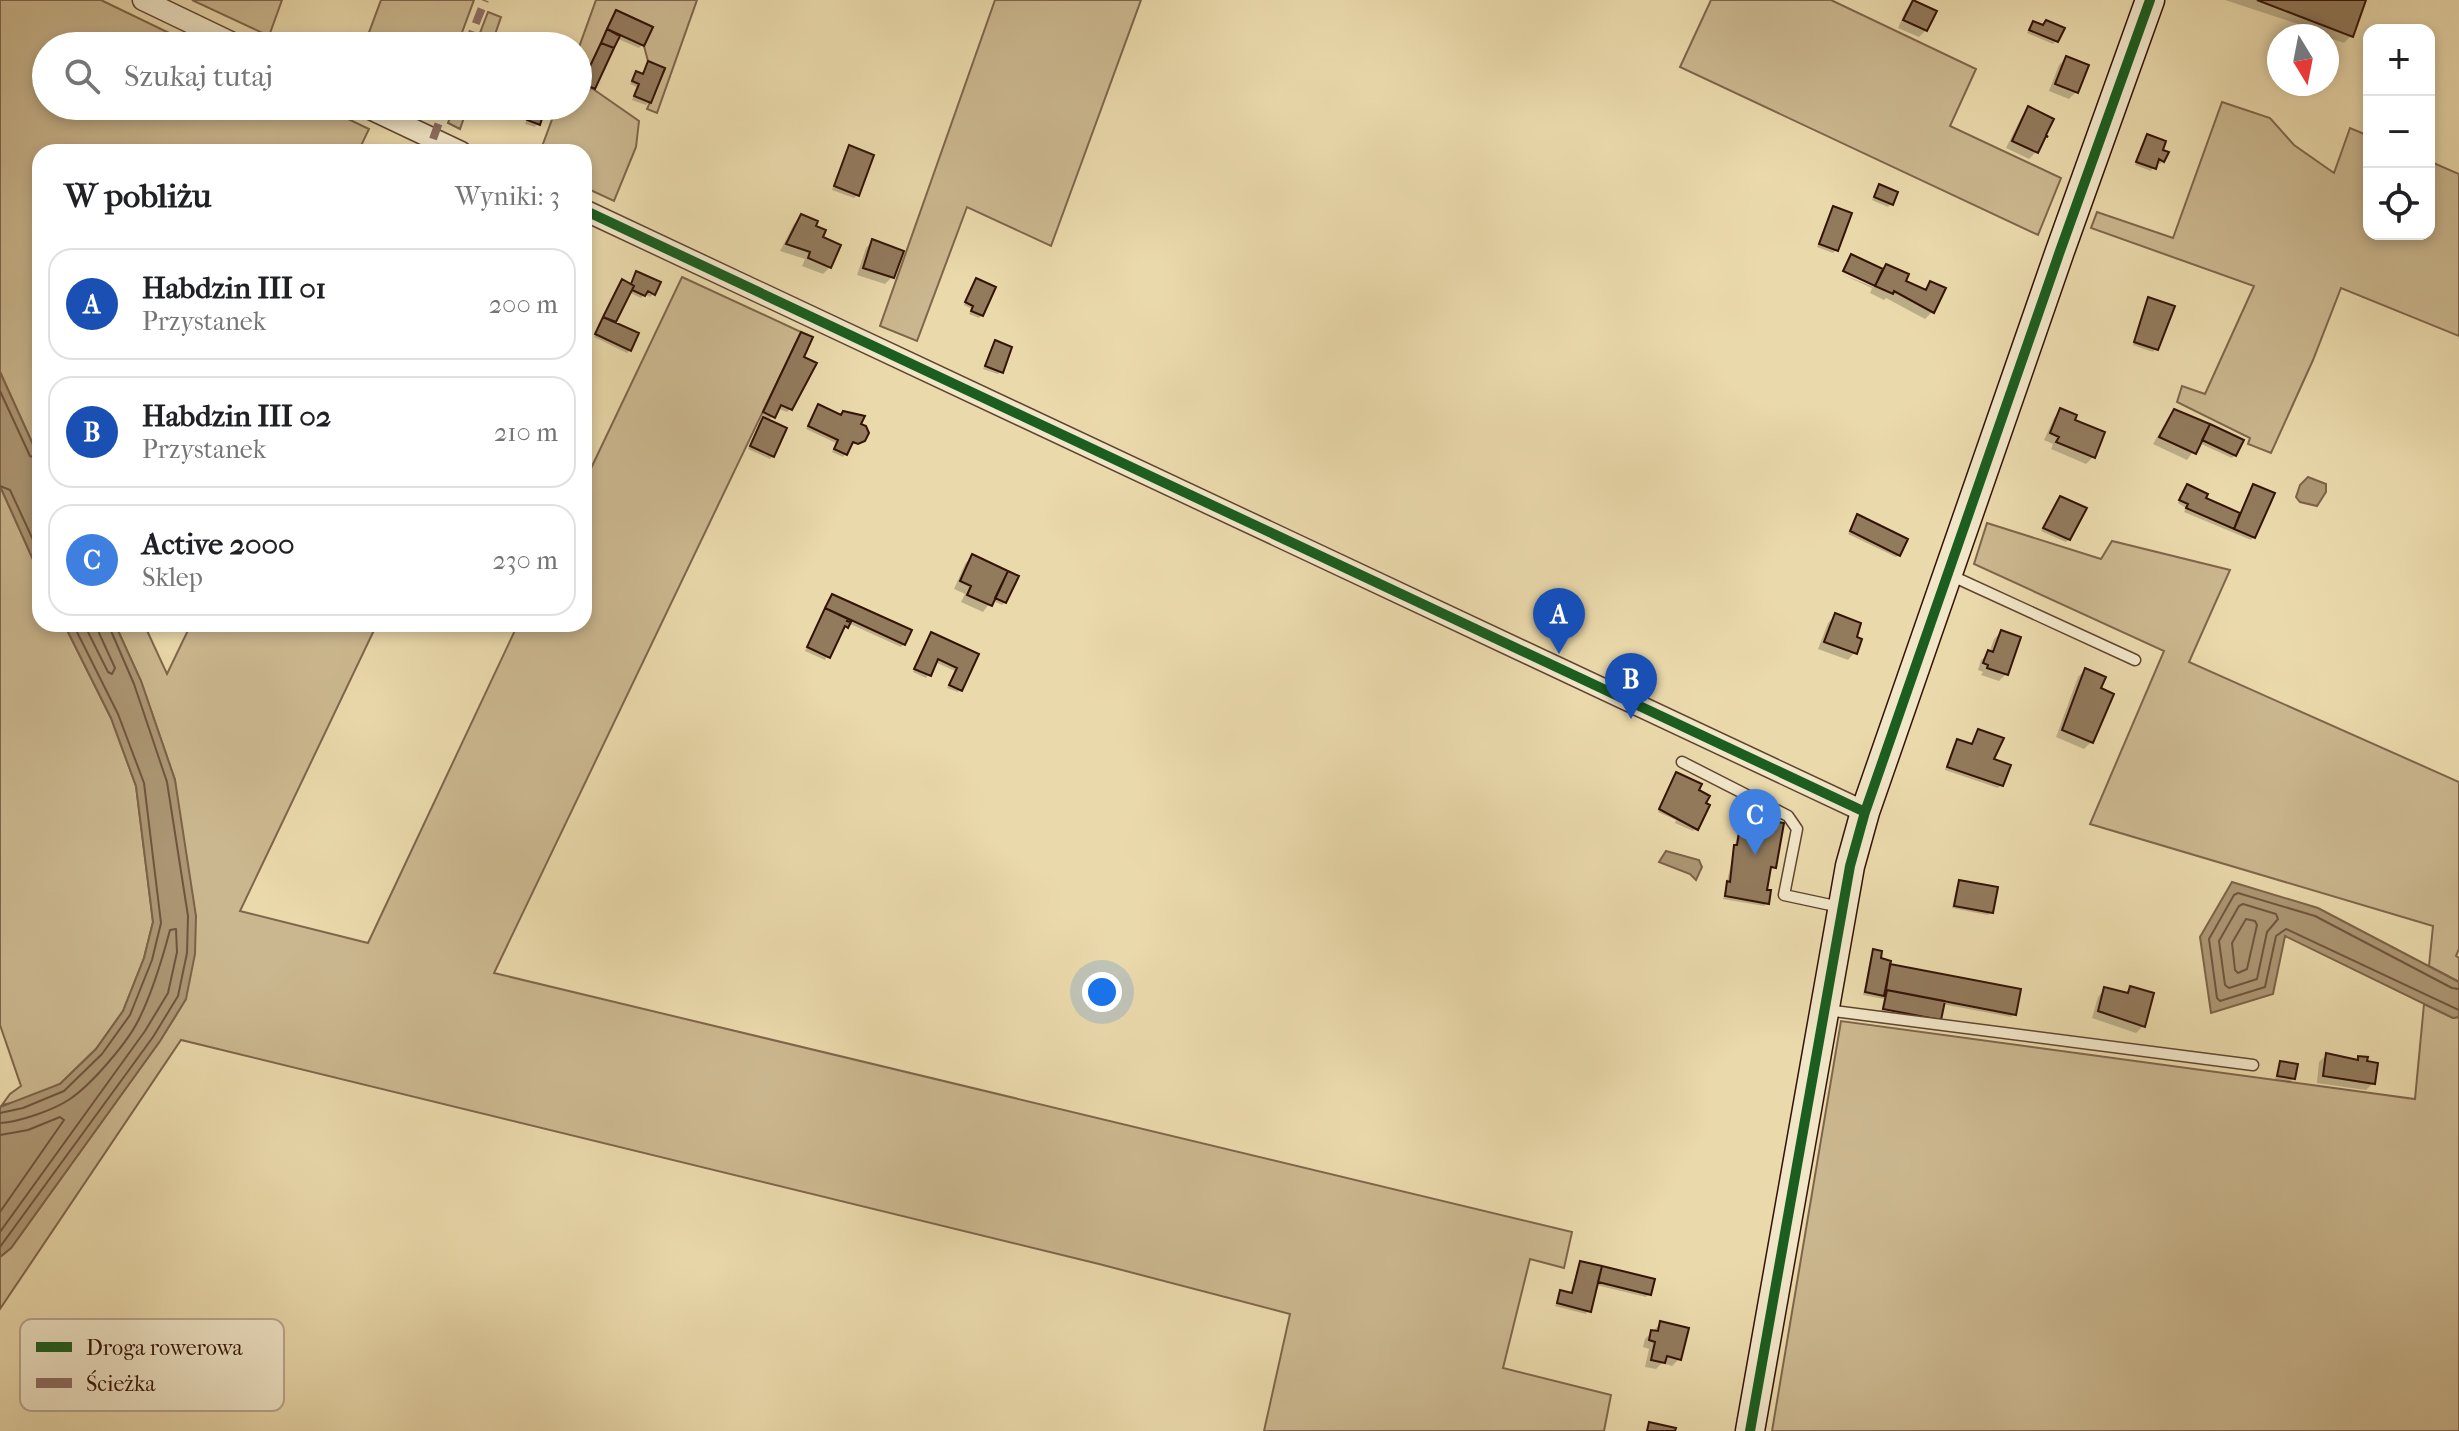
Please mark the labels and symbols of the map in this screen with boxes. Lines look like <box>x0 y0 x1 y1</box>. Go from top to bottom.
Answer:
north arrow <box>2267 24 2339 96</box>
pin: A <box>1533 588 1585 654</box>
pin: B <box>1605 653 1657 719</box>
pin: C <box>1729 789 1781 855</box>
your location <box>1082 972 1122 1012</box>
legend <box>20 1319 284 1411</box>
text: Droga rowerowa <box>86 1335 244 1361</box>
text: Ścieżka <box>86 1370 156 1397</box>

